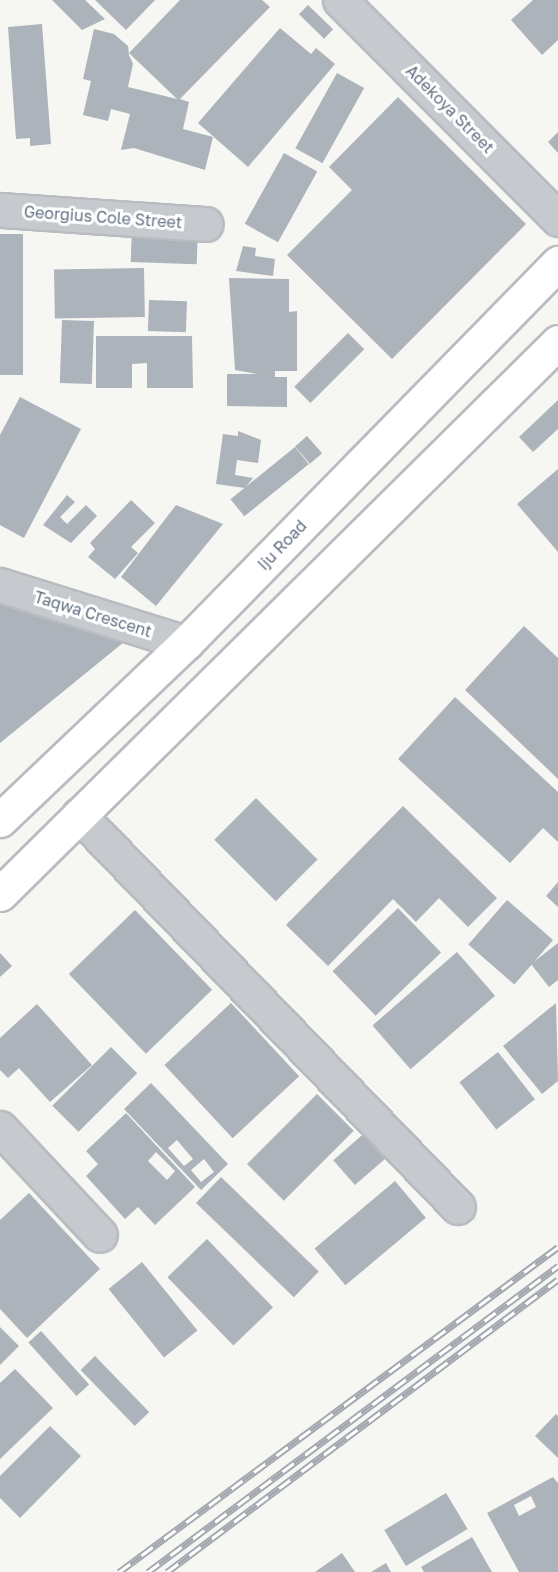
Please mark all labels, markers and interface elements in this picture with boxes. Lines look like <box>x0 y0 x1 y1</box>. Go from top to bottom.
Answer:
street label: Adekoya Street <box>402 61 498 157</box>
street label: Georgius Cole Street <box>23 202 183 232</box>
street label: Iju Road <box>253 516 311 574</box>
street label: Taqwa Crescent <box>32 587 154 641</box>

